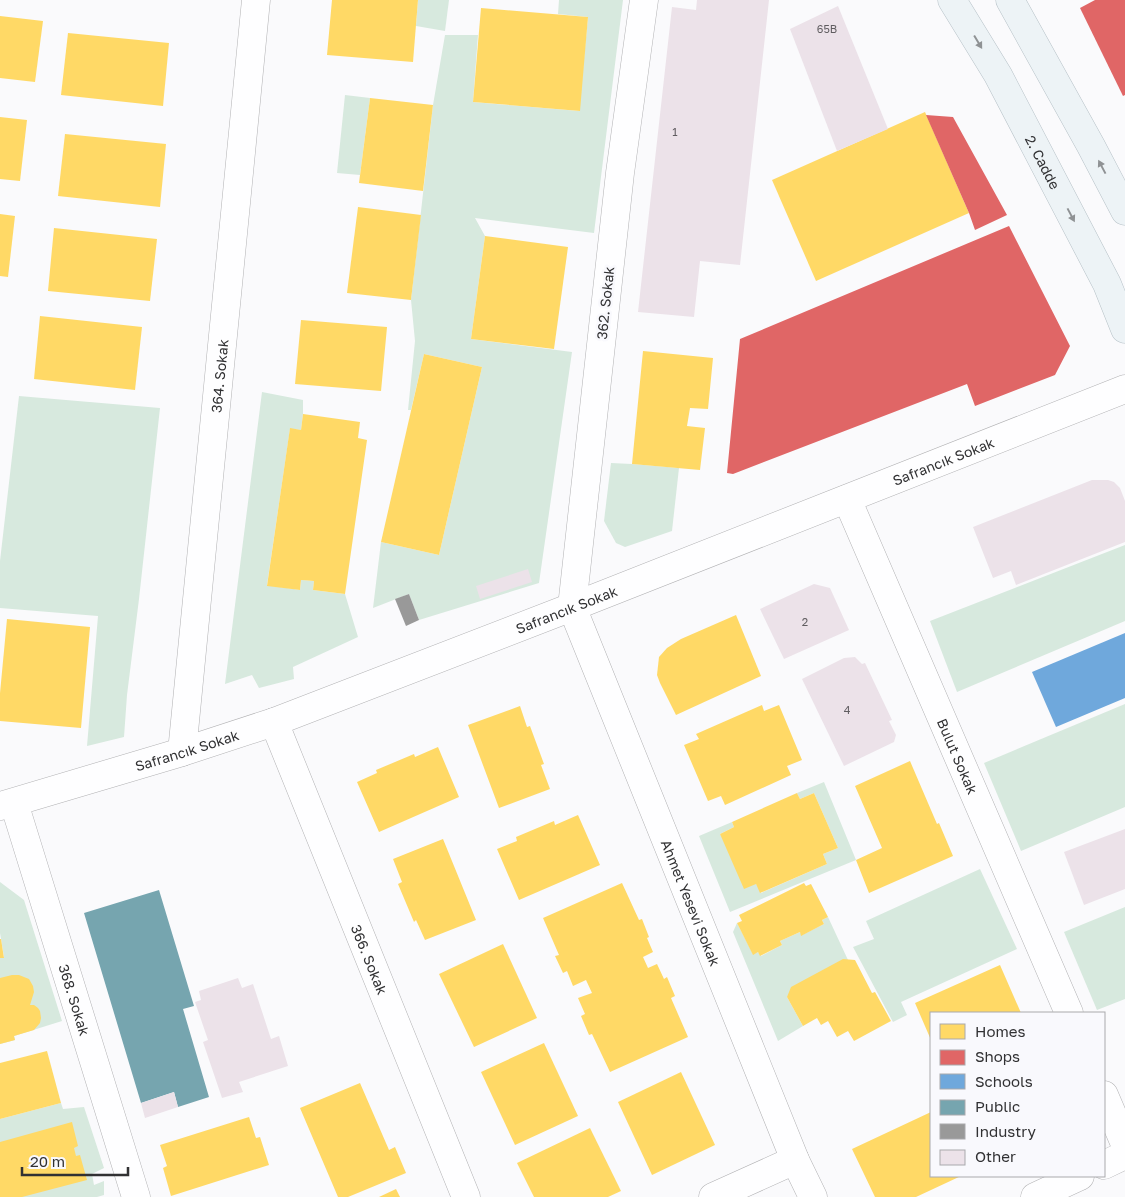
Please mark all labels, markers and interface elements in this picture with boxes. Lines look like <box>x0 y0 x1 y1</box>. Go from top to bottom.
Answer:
house number: 65B <box>817 22 837 35</box>
one-way arrow <box>973 35 982 48</box>
house number: 1 <box>672 125 678 138</box>
street label: 2. Cadde <box>1022 132 1064 192</box>
one-way arrow <box>1098 161 1107 174</box>
one-way arrow <box>1067 209 1076 222</box>
street label: 362. Sokak <box>593 266 617 340</box>
street label: 364. Sokak <box>207 338 231 413</box>
street label: Safrancık Sokak <box>890 433 996 488</box>
street label: Safrancık Sokak <box>513 582 620 636</box>
house number: 2 <box>802 615 808 628</box>
house number: 4 <box>844 703 851 716</box>
street label: Bulut Sokak <box>934 716 982 797</box>
street label: Safrancık Sokak <box>133 726 241 774</box>
street label: Ahmet Yesevi Sokak <box>658 837 724 968</box>
street label: 366. Sokak <box>348 922 392 997</box>
street label: 368. Sokak <box>56 962 94 1038</box>
legend <box>930 1012 1105 1177</box>
text: Homes <box>975 1022 1025 1040</box>
text: Shops <box>975 1047 1020 1065</box>
text: Schools <box>975 1072 1033 1090</box>
text: Public <box>975 1097 1020 1115</box>
text: Industry <box>975 1122 1036 1140</box>
scale bar <box>22 1144 129 1176</box>
text: Other <box>975 1147 1016 1165</box>
text: 20 m <box>30 1152 65 1170</box>

